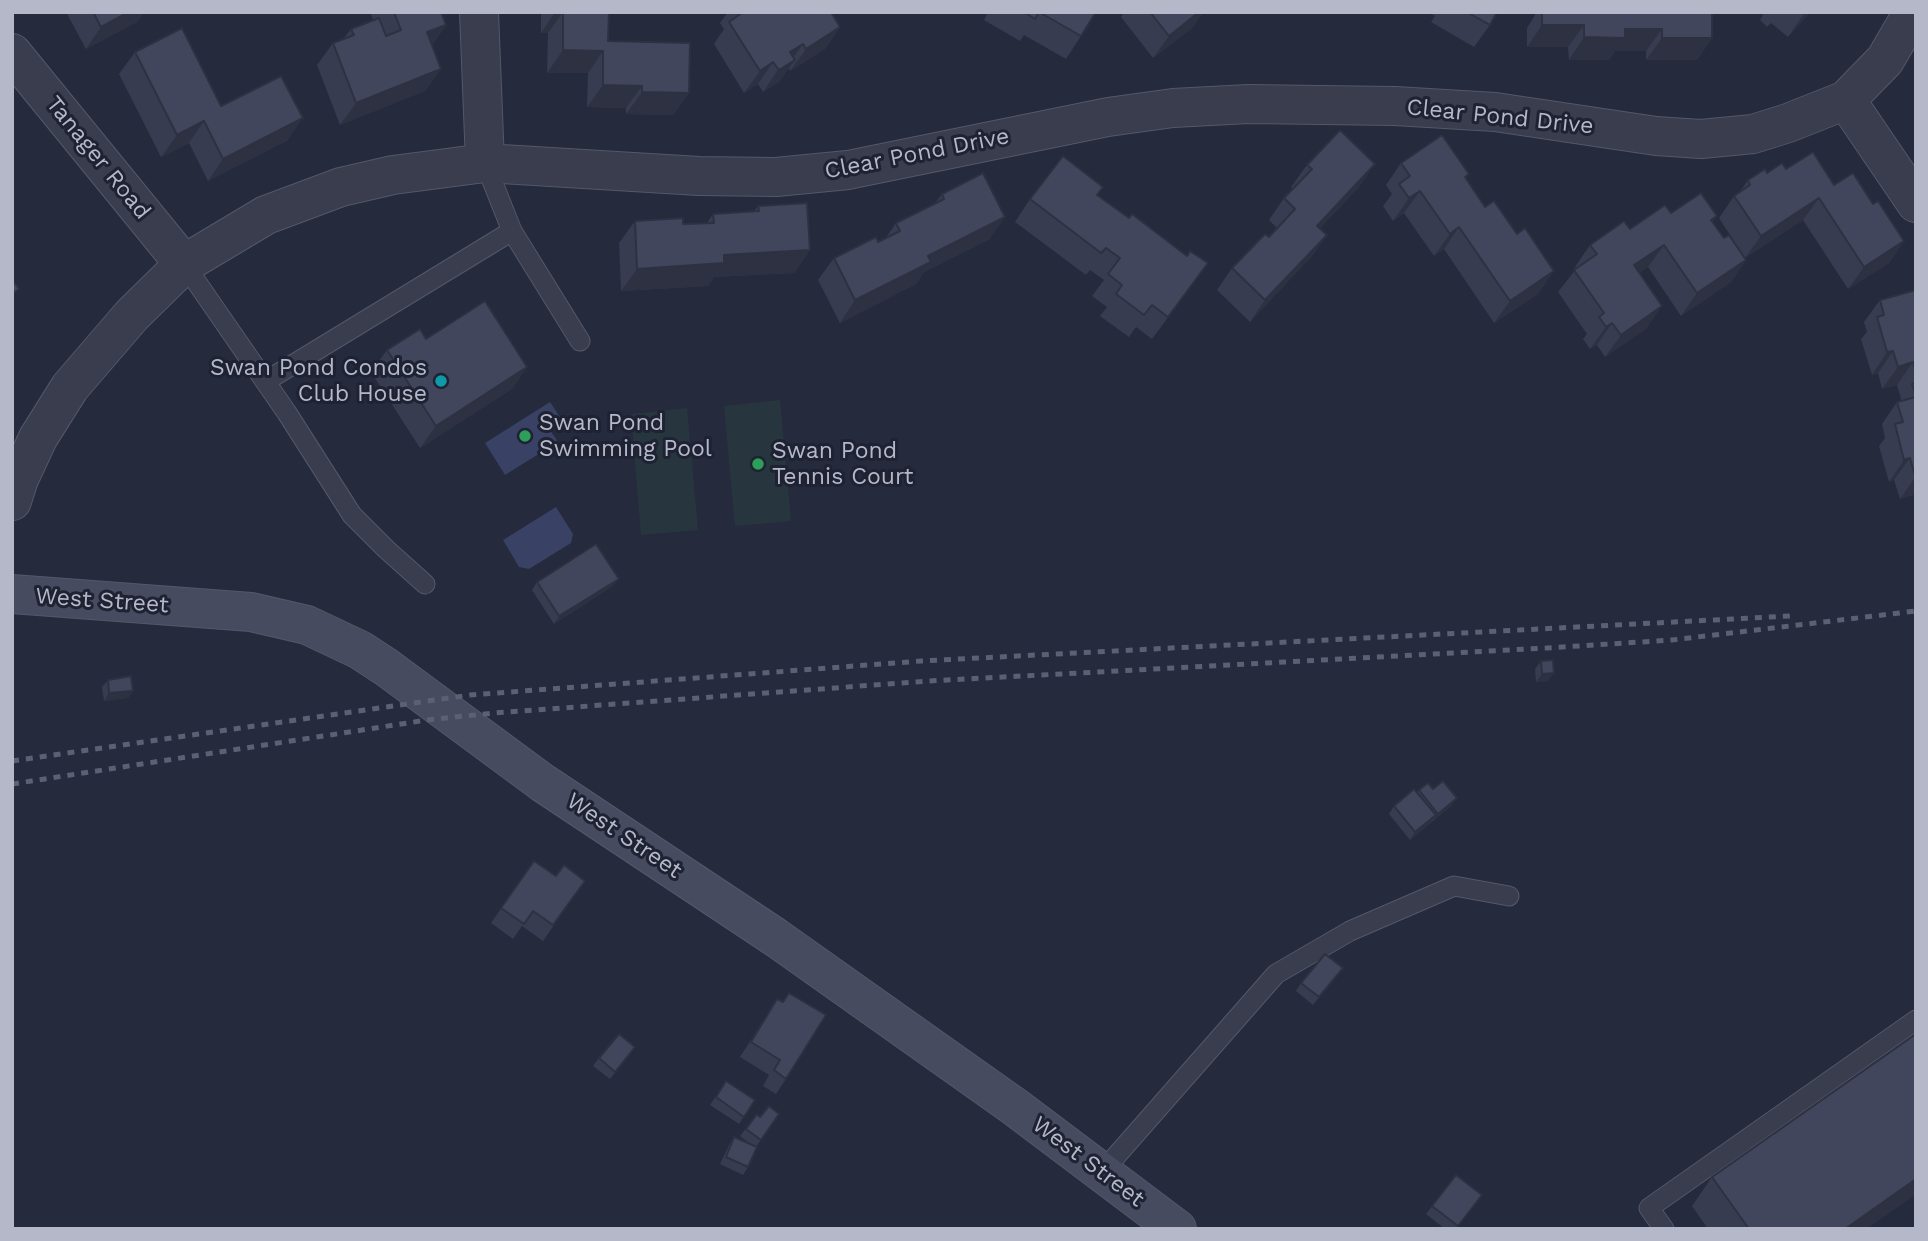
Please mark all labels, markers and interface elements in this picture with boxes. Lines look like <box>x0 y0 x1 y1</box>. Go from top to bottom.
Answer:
street label: Tanager Road <box>40 91 156 225</box>
street label: Clear Pond Drive <box>1405 93 1595 141</box>
street label: Clear Pond Drive <box>822 123 1012 185</box>
place label: Swan Pond Condos Club House <box>210 354 427 408</box>
marker: Swan Pond Condos Club House <box>433 373 449 389</box>
place label: Swan Pond Swimming Pool <box>539 409 712 463</box>
marker: Swan Pond Swimming Pool <box>517 428 533 444</box>
place label: Swan Pond Tennis Court <box>772 437 913 491</box>
marker: Swan Pond Tennis Court <box>750 456 766 472</box>
street label: West Street <box>34 583 170 619</box>
street label: West Street <box>561 787 687 885</box>
street label: West Street <box>1026 1111 1150 1213</box>

